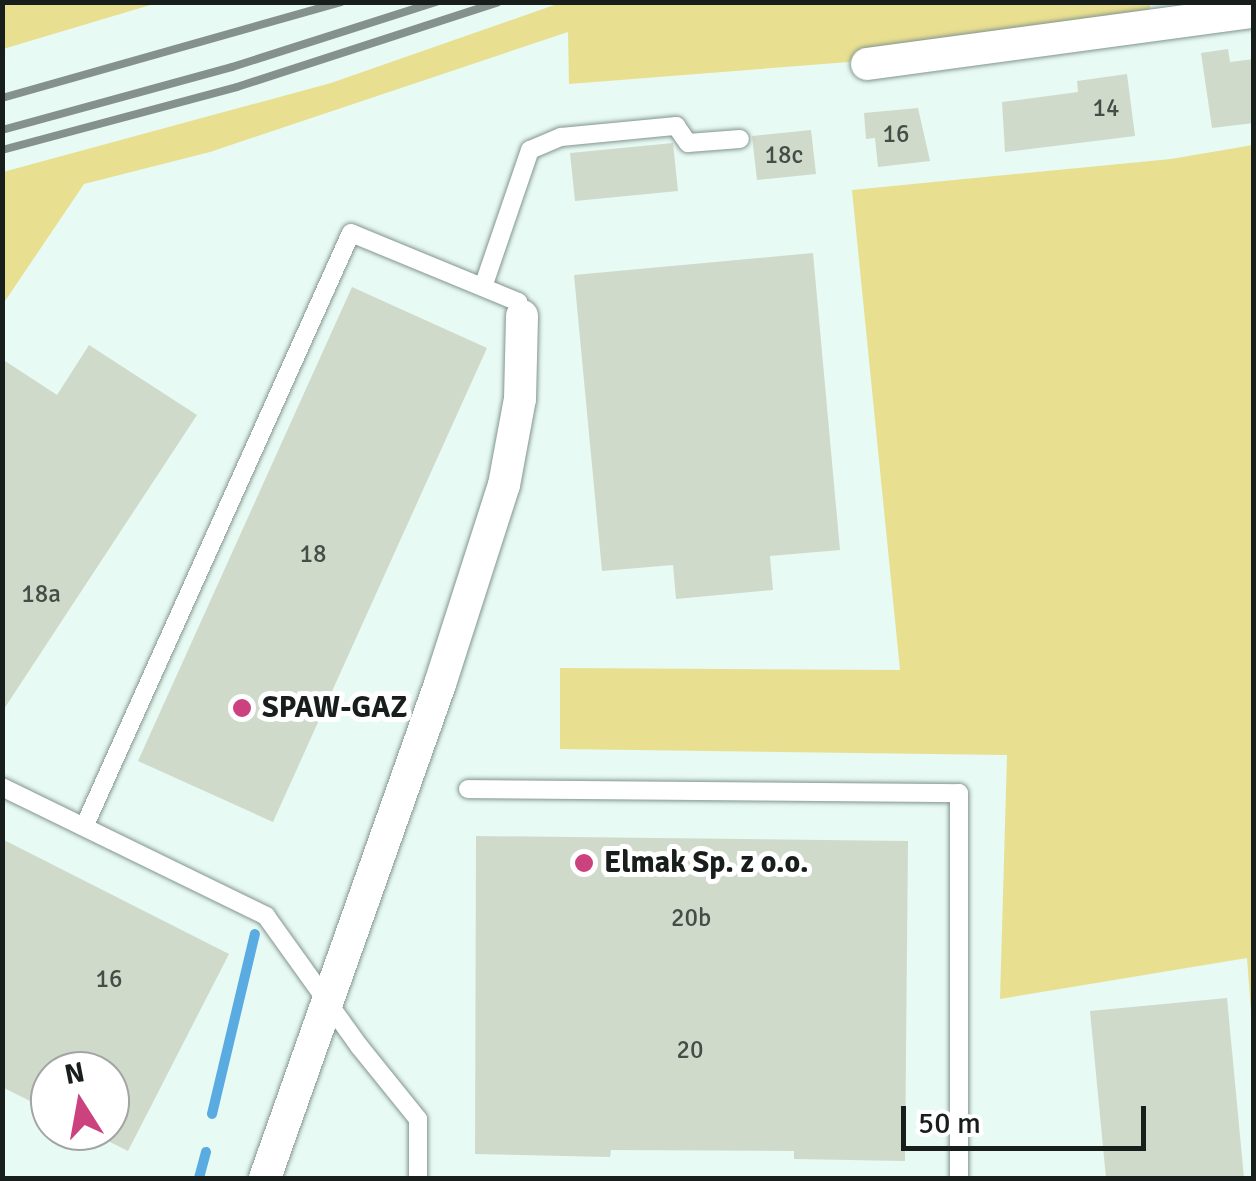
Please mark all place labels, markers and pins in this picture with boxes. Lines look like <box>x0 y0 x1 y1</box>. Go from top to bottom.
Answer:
place label: SPAW-GAZ <box>262 690 408 726</box>
marker: SPAW-GAZ <box>231 697 253 719</box>
place label: Elmak Sp. z o.o. <box>604 845 809 881</box>
marker: Elmak Sp. z o.o. <box>573 852 595 874</box>

